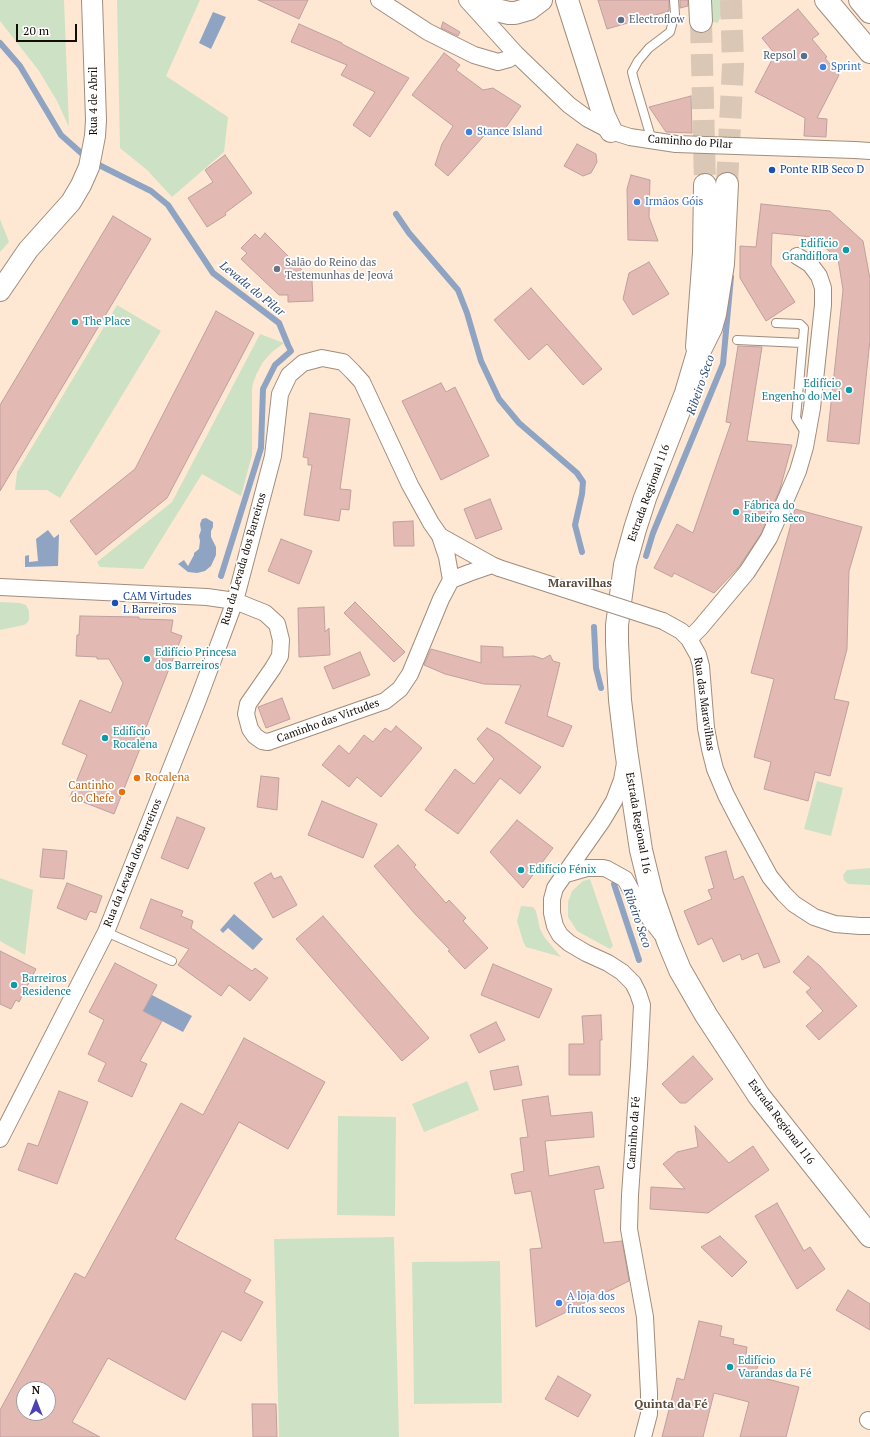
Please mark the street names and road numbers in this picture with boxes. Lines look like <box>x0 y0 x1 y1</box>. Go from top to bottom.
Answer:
street label: Rua 4 de Abril <box>87 67 101 135</box>
street label: Caminho do Pilar <box>647 132 733 152</box>
street label: Estrada Regional 116 <box>625 443 673 543</box>
street label: Rua da Levada dos Barreiros <box>219 491 269 627</box>
street label: Rua das Maravilhas <box>691 656 717 752</box>
street label: Caminho das Virtudes <box>275 696 381 746</box>
street label: Estrada Regional 116 <box>623 771 653 875</box>
street label: Rua da Levada dos Barreiros <box>101 797 165 929</box>
street label: Estrada Regional 116 <box>745 1077 817 1167</box>
street label: Caminho da Fé <box>625 1096 643 1170</box>

